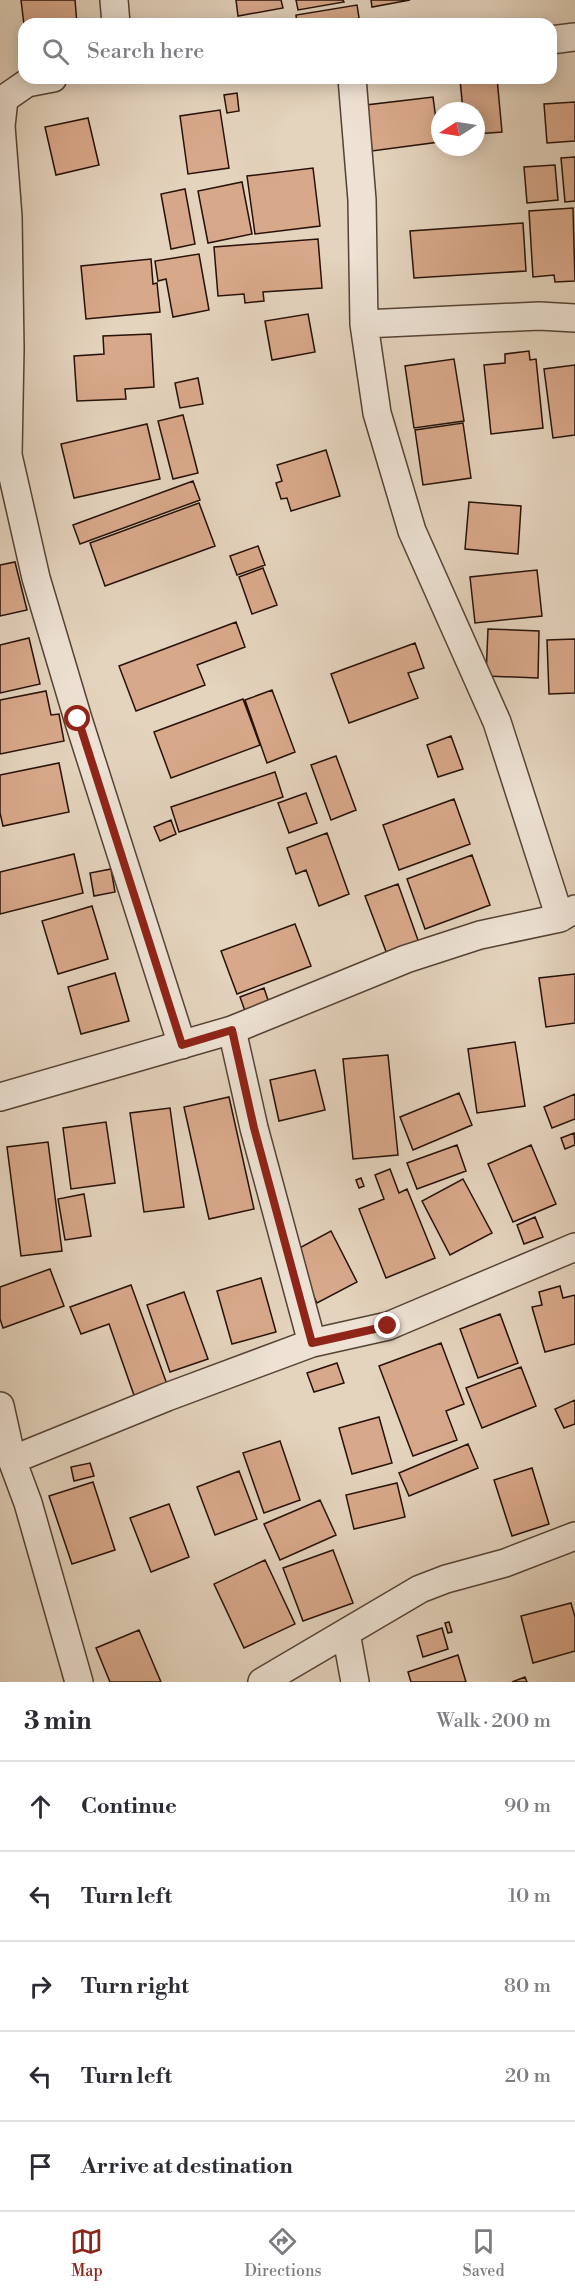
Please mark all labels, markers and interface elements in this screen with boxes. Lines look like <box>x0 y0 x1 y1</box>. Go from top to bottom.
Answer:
search box <box>18 18 557 84</box>
icon: search <box>39 35 72 68</box>
text: Search here <box>87 38 204 65</box>
north arrow <box>431 102 485 156</box>
route start <box>64 705 90 731</box>
route end <box>374 1312 400 1338</box>
text: 3 min <box>24 1705 92 1737</box>
text: Walk · 200 m <box>437 1709 551 1734</box>
icon: ahead <box>24 1790 57 1823</box>
text: Continue <box>81 1793 177 1820</box>
text: 90 m <box>504 1794 551 1819</box>
icon: left <box>24 1880 57 1913</box>
text: Turn left <box>81 1883 172 1910</box>
text: 10 m <box>508 1884 551 1909</box>
icon: right <box>24 1970 57 2003</box>
text: Turn right <box>81 1973 189 2000</box>
text: 80 m <box>504 1974 551 1999</box>
icon: left <box>24 2060 57 2093</box>
text: Turn left <box>81 2063 172 2090</box>
text: 20 m <box>505 2064 551 2089</box>
icon: arrive <box>24 2150 57 2183</box>
text: Arrive at destination <box>81 2153 293 2180</box>
tab: Map <box>70 2225 103 2281</box>
tab: Directions <box>244 2225 322 2281</box>
tab: Saved <box>462 2225 505 2281</box>

